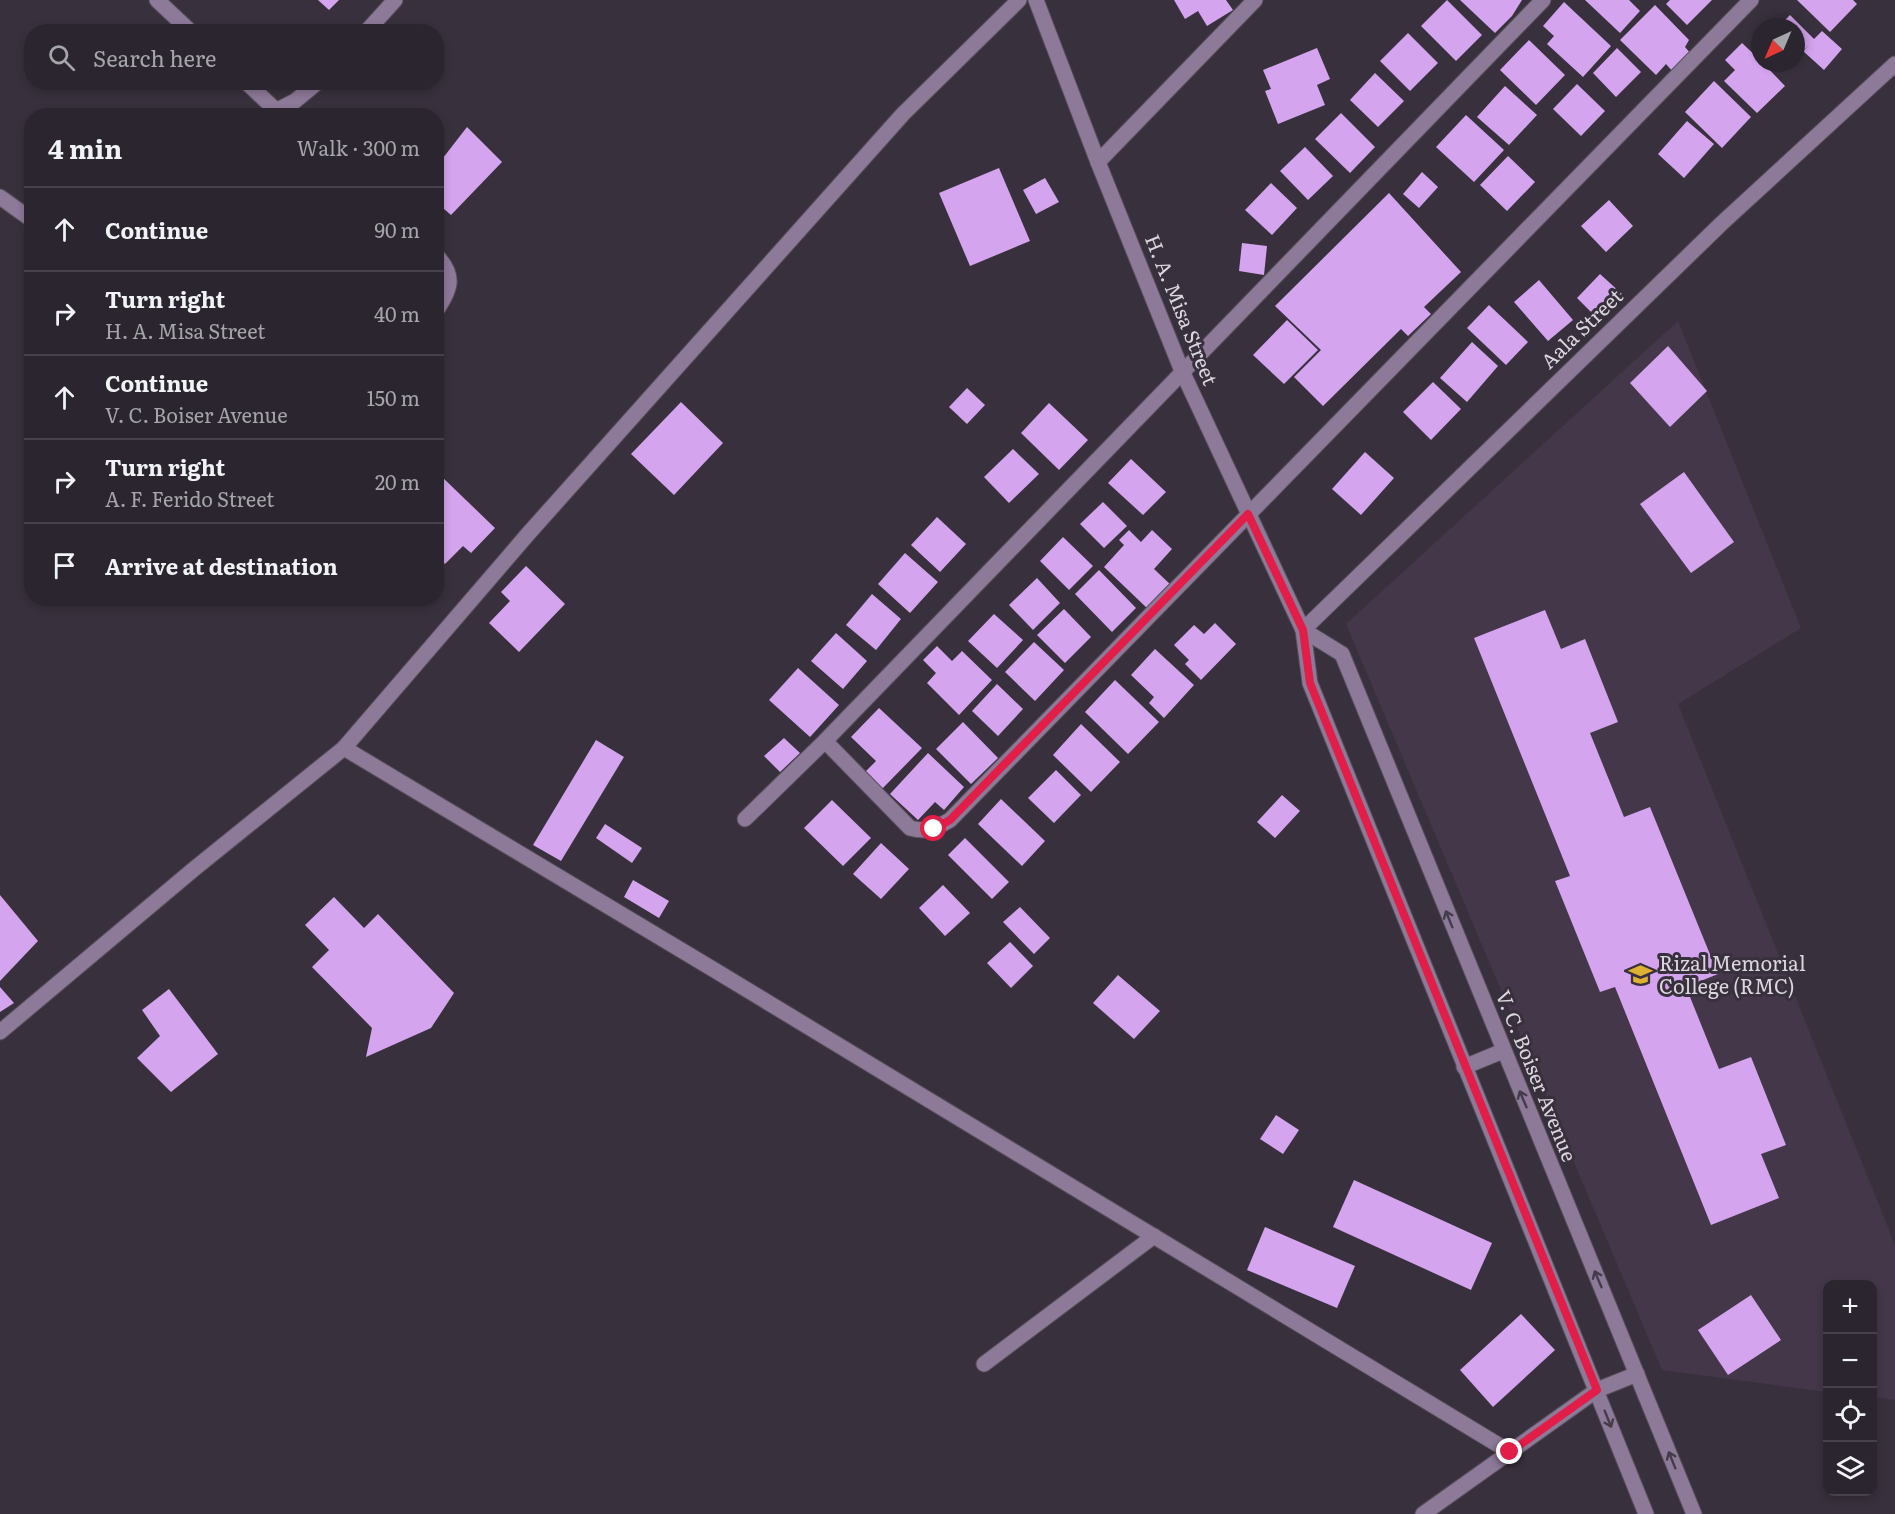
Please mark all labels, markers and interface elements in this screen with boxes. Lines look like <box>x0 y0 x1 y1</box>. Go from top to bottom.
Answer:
north arrow <box>1751 18 1805 72</box>
search box <box>24 24 444 90</box>
icon: search <box>45 41 78 74</box>
text: Search here <box>93 41 216 74</box>
text: 4 min <box>48 128 122 167</box>
text: Walk · 300 m <box>297 132 420 162</box>
icon: ahead <box>48 213 81 246</box>
text: Continue <box>105 213 208 246</box>
text: 90 m <box>375 214 420 244</box>
street label: H. A. Misa Street <box>1139 229 1227 389</box>
street label: Aala Street <box>1533 281 1629 375</box>
text: Turn right <box>105 282 225 315</box>
icon: right <box>48 297 81 330</box>
text: 40 m <box>374 298 420 328</box>
text: H. A. Misa Street <box>105 315 265 345</box>
text: Continue <box>105 366 208 399</box>
icon: ahead <box>48 381 81 414</box>
text: 150 m <box>367 382 420 412</box>
text: V. C. Boiser Avenue <box>105 399 288 429</box>
text: Turn right <box>105 450 225 483</box>
icon: right <box>48 465 81 498</box>
text: 20 m <box>375 466 420 496</box>
text: A. F. Ferido Street <box>105 483 274 513</box>
icon: arrive <box>48 549 81 582</box>
text: Arrive at destination <box>105 549 338 582</box>
route start <box>920 815 946 841</box>
one-way arrow <box>1443 910 1454 928</box>
place label: Rizal Memorial College (RMC) <box>1659 947 1806 1000</box>
school or university icon: Rizal Memorial College (RMC) <box>1628 962 1654 988</box>
street label: V. C. Boiser Avenue <box>1490 985 1586 1166</box>
one-way arrow <box>1517 1090 1528 1109</box>
one-way arrow <box>1592 1271 1603 1289</box>
map controls <box>1823 1280 1877 1496</box>
button: + <box>1823 1280 1877 1334</box>
button: − <box>1823 1334 1877 1388</box>
button: locate <box>1823 1388 1877 1442</box>
one-way arrow <box>1603 1409 1614 1427</box>
route end <box>1496 1438 1522 1464</box>
button: layers <box>1823 1442 1877 1496</box>
one-way arrow <box>1666 1451 1677 1469</box>

